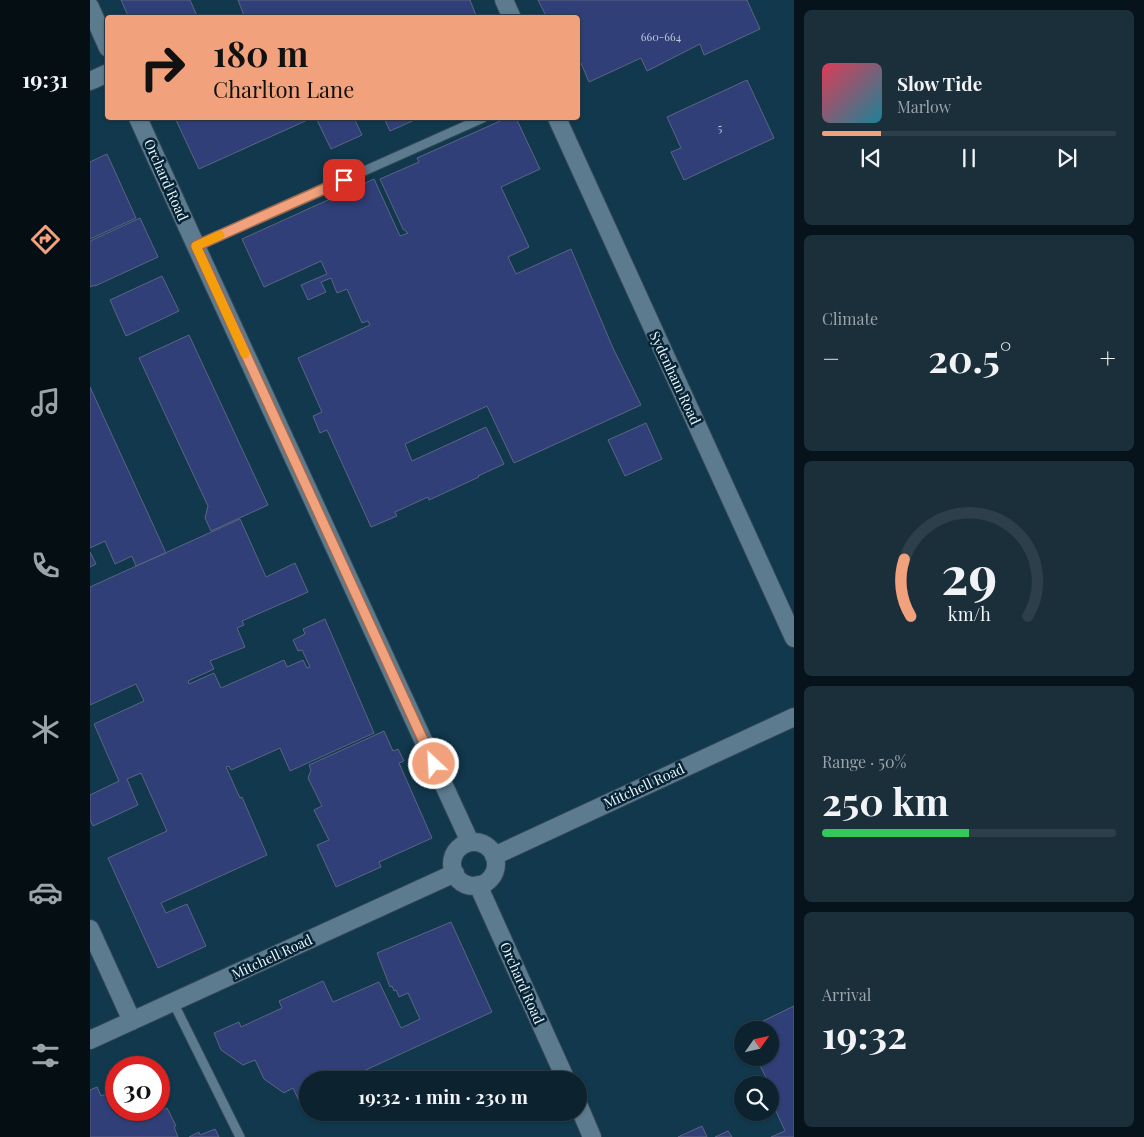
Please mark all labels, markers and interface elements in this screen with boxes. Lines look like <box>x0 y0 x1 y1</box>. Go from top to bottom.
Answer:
text: 180 m <box>213 29 308 76</box>
house number: 660-664 <box>641 29 682 44</box>
icon: right <box>130 35 195 100</box>
text: 19:31 <box>22 64 68 94</box>
text: Slow Tide <box>897 70 982 96</box>
text: Charlton Lane <box>213 74 354 104</box>
text: Marlow <box>897 96 951 117</box>
house number: 5 <box>718 120 723 135</box>
street label: Orchard Road <box>140 136 193 224</box>
icon: previous <box>857 144 885 172</box>
icon: pause <box>955 144 983 172</box>
icon: next <box>1053 144 1081 172</box>
pin <box>323 159 365 201</box>
icon: arrive <box>330 166 358 194</box>
icon: directions <box>28 222 63 257</box>
text: Climate <box>822 308 878 329</box>
street label: Sydenham Road <box>645 328 705 428</box>
text: 20.5° <box>928 332 1011 383</box>
text: − <box>822 339 840 376</box>
text: + <box>1100 339 1116 376</box>
icon: music <box>28 385 63 420</box>
text: 29 <box>941 539 997 608</box>
icon: phone <box>28 548 63 583</box>
text: km/h <box>948 602 991 625</box>
icon: climate <box>28 712 63 747</box>
position arrow <box>407 737 459 789</box>
text: Range · 50% <box>822 751 906 772</box>
street label: Mitchell Road <box>600 759 687 812</box>
text: 250 km <box>822 775 949 826</box>
icon: car <box>28 875 63 910</box>
street label: Mitchell Road <box>228 930 315 983</box>
street label: Orchard Road <box>496 939 549 1027</box>
text: Arrival <box>822 984 871 1005</box>
text: 19:32 <box>822 1008 907 1059</box>
north arrow <box>734 1021 779 1066</box>
map controls <box>734 1021 779 1121</box>
icon: filters <box>28 1038 63 1073</box>
speed limit sign: 30 <box>105 1056 170 1121</box>
button: search <box>734 1076 779 1121</box>
text: 19:32 · 1 min · 230 m <box>358 1083 528 1109</box>

